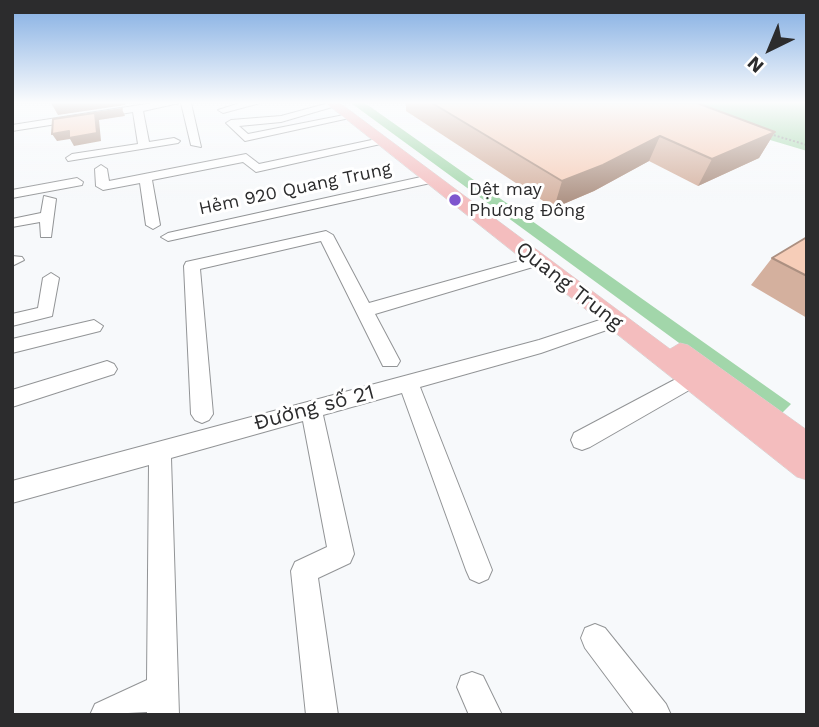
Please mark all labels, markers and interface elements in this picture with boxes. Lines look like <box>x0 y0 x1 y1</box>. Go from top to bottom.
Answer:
north arrow <box>735 14 805 84</box>
text: N <box>742 52 768 78</box>
street label: Hẻm 920 Quang Trung <box>197 158 393 220</box>
place label: Dệt may Phương Đông <box>469 179 585 222</box>
marker: Dệt may Phương Đông <box>447 192 463 208</box>
street label: Quang Trung <box>510 236 628 336</box>
street label: Đường số 21 <box>251 380 377 436</box>

